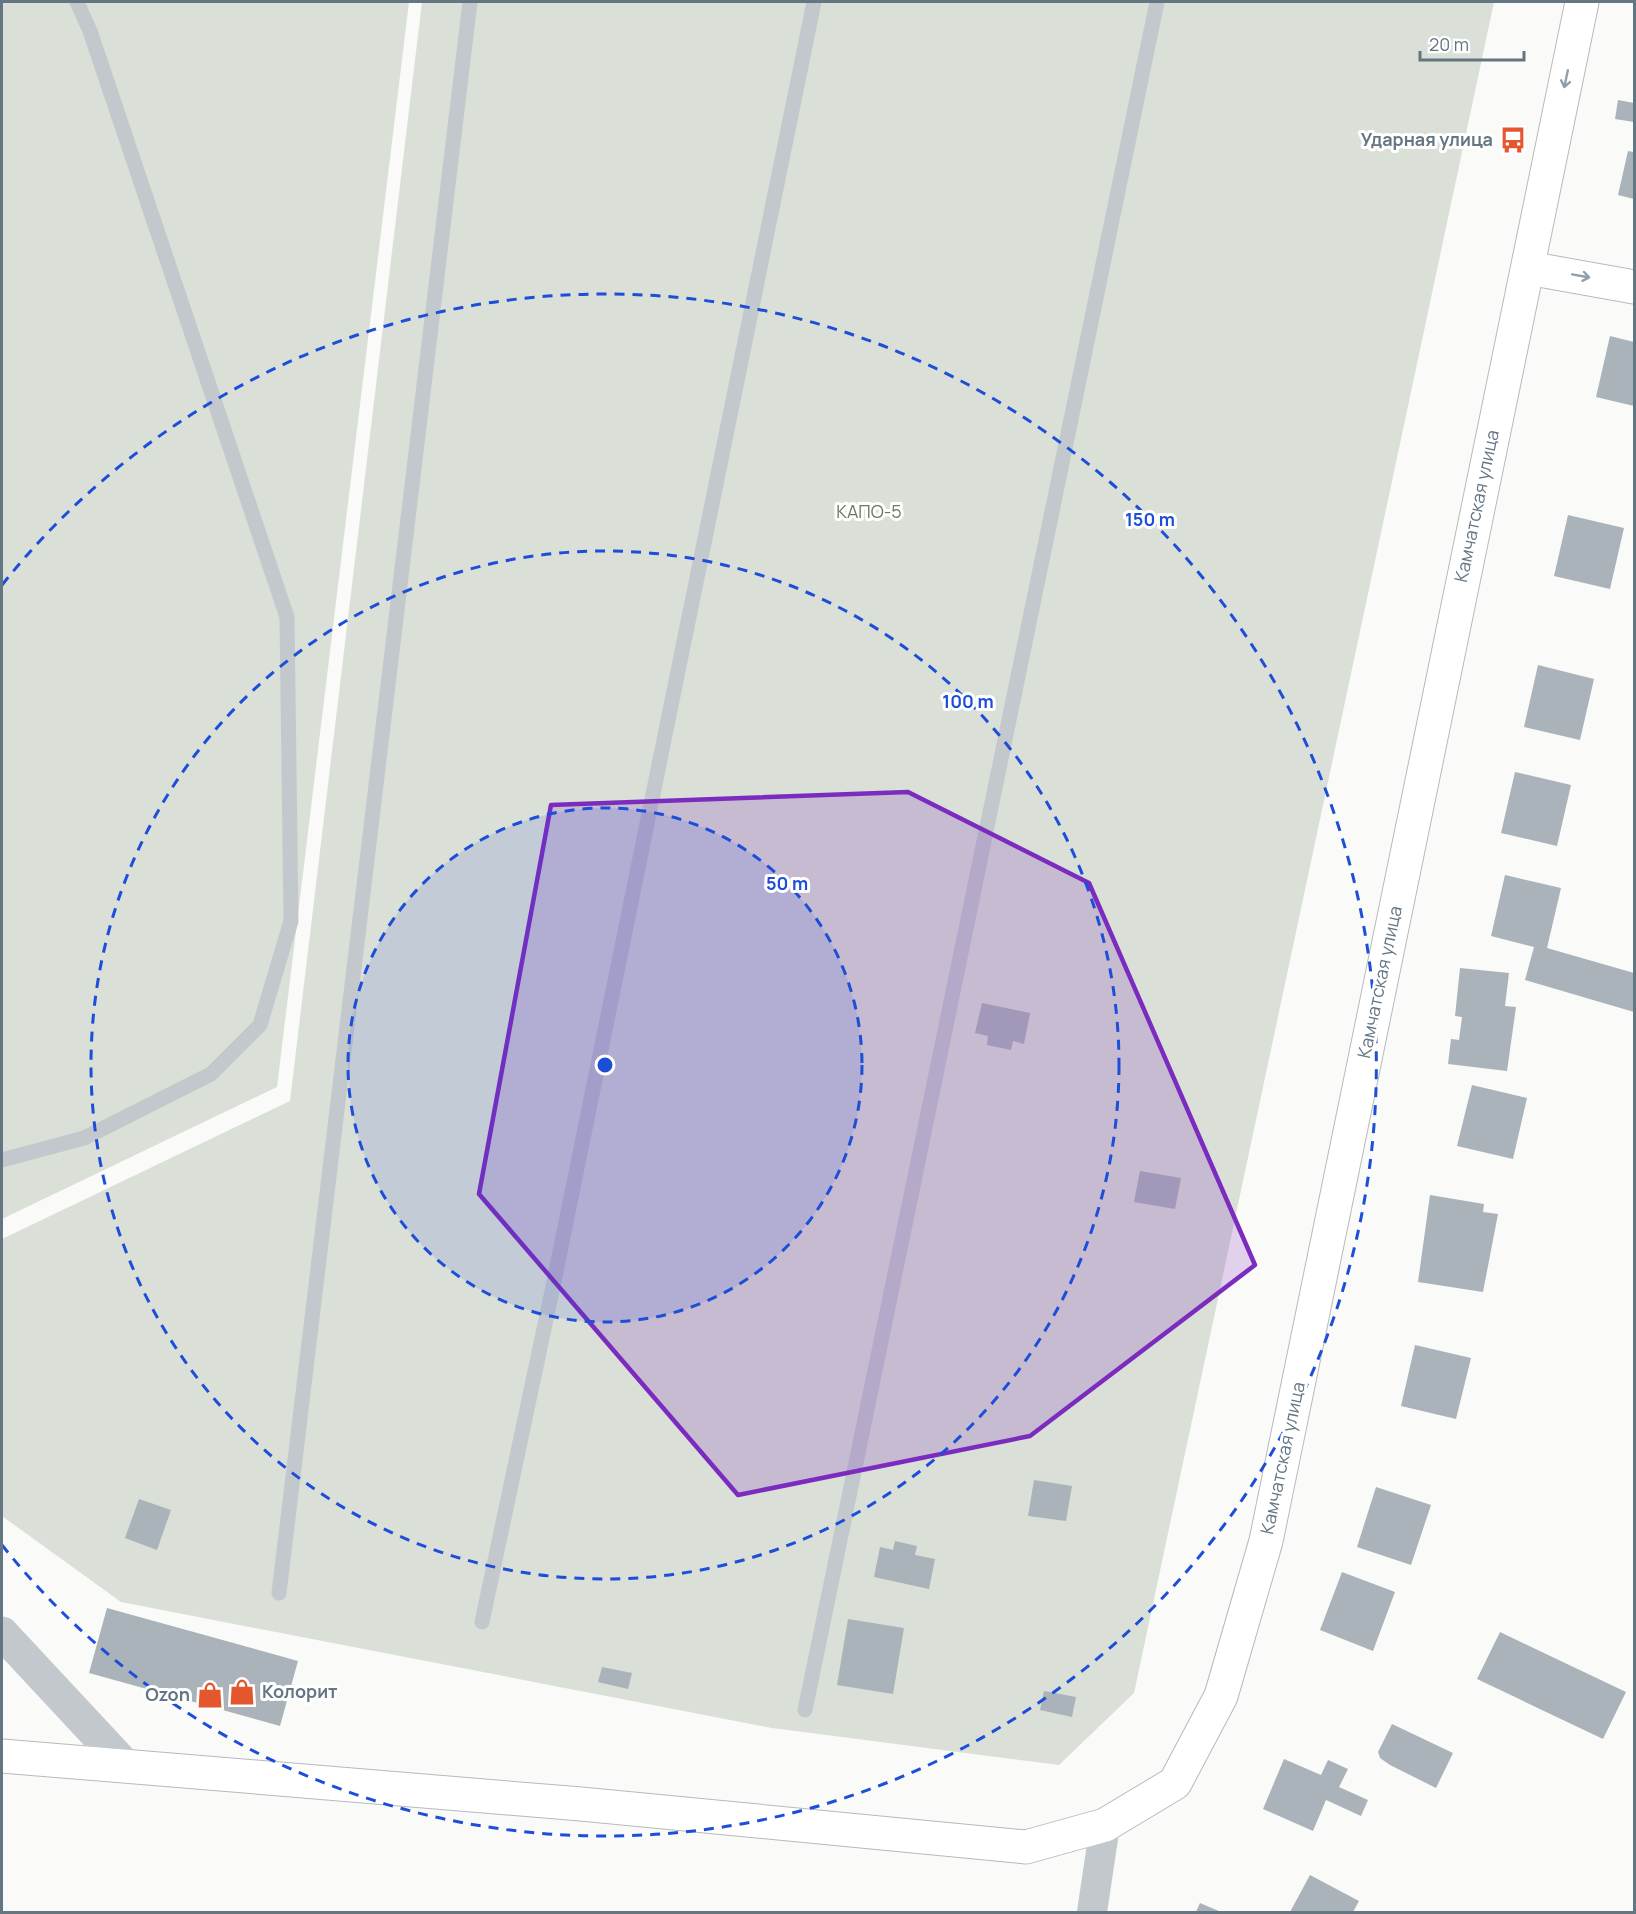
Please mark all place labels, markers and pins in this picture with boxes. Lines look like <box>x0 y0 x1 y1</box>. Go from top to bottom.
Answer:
bus stop icon: Ударная улица <box>1498 125 1528 155</box>
place label: Ударная улица <box>1361 127 1493 151</box>
centre of rings <box>595 1055 615 1075</box>
shop icon: Колорит <box>227 1677 257 1707</box>
place label: Колорит <box>262 1679 338 1703</box>
shop icon: Ozon <box>195 1680 225 1710</box>
place label: Ozon <box>145 1682 190 1706</box>

